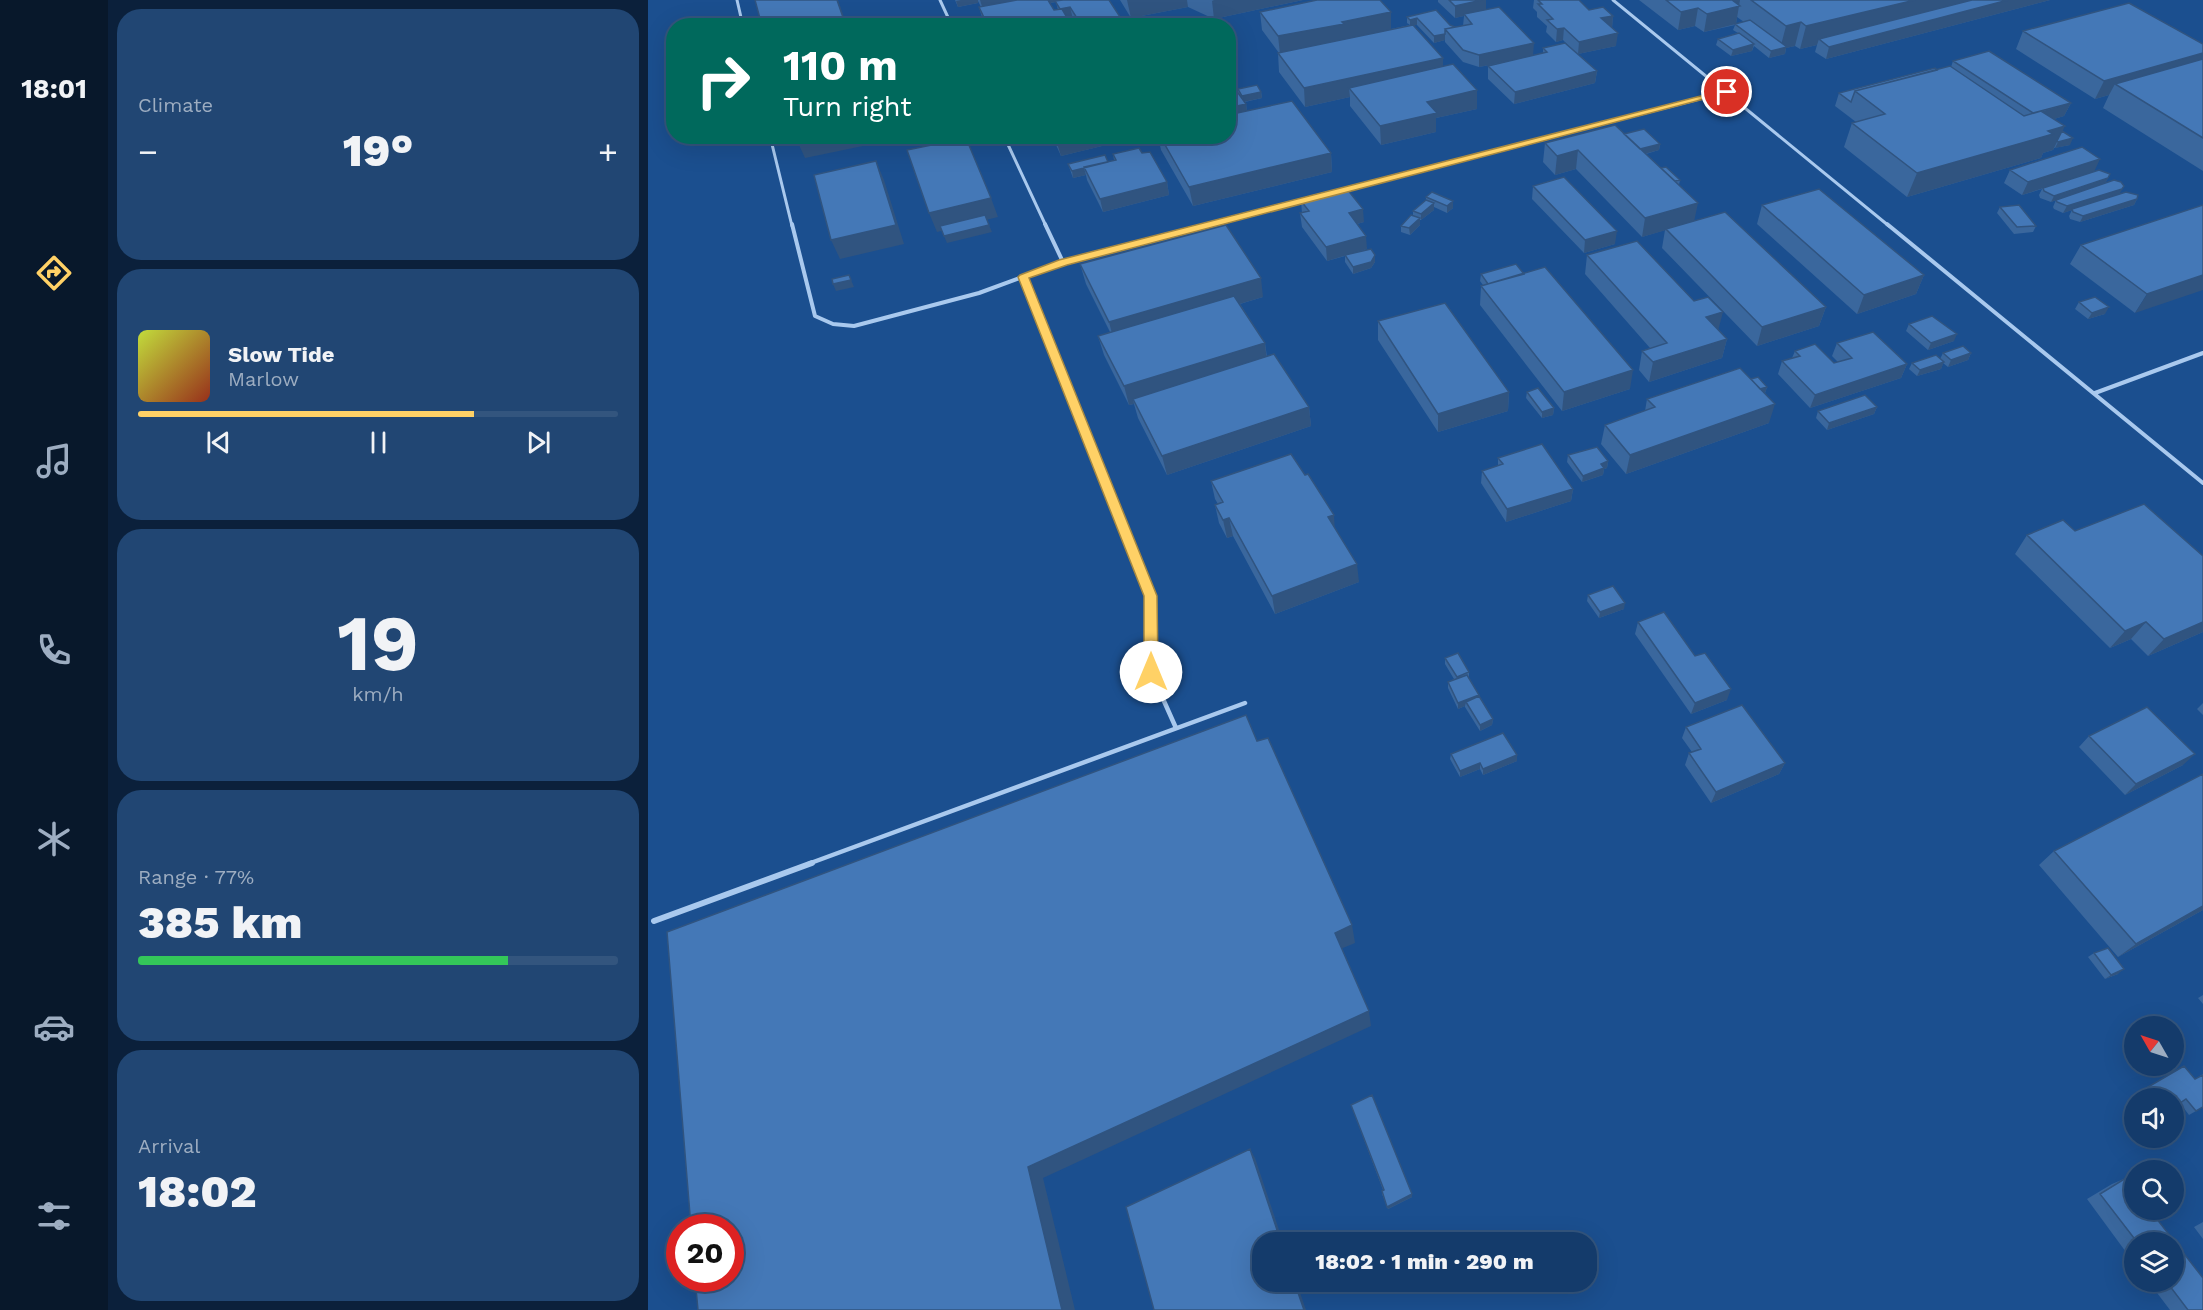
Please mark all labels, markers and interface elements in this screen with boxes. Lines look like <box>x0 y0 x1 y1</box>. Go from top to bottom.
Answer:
text: 110 m <box>783 41 898 90</box>
icon: right <box>684 42 762 120</box>
pin <box>1701 66 1752 117</box>
text: 18:01 <box>21 73 87 105</box>
icon: arrive <box>1710 75 1743 108</box>
text: Turn right <box>783 91 912 123</box>
text: Climate <box>138 93 213 117</box>
text: 19° <box>343 124 413 177</box>
text: − <box>138 132 158 171</box>
text: + <box>598 132 618 171</box>
icon: directions <box>33 252 75 294</box>
text: Slow Tide <box>228 342 335 367</box>
text: Marlow <box>228 367 299 391</box>
icon: previous <box>202 426 235 459</box>
icon: pause <box>362 426 395 459</box>
icon: next <box>522 426 555 459</box>
icon: music <box>33 440 75 482</box>
text: 19 <box>337 597 419 689</box>
icon: phone <box>33 629 75 671</box>
position arrow <box>1119 640 1183 704</box>
text: km/h <box>352 682 404 706</box>
icon: climate <box>33 818 75 860</box>
text: Range · 77% <box>138 865 254 889</box>
text: 385 km <box>138 896 303 949</box>
icon: car <box>33 1006 75 1048</box>
north arrow <box>2124 1016 2184 1076</box>
map controls <box>2124 1016 2184 1292</box>
button: sound <box>2124 1088 2184 1148</box>
text: Arrival <box>138 1134 200 1158</box>
button: search <box>2124 1160 2184 1220</box>
text: 18:02 <box>138 1165 257 1218</box>
icon: filters <box>33 1195 75 1237</box>
speed limit sign: 20 <box>666 1214 744 1292</box>
button: layers <box>2124 1232 2184 1292</box>
text: 18:02 · 1 min · 290 m <box>1315 1249 1534 1274</box>

